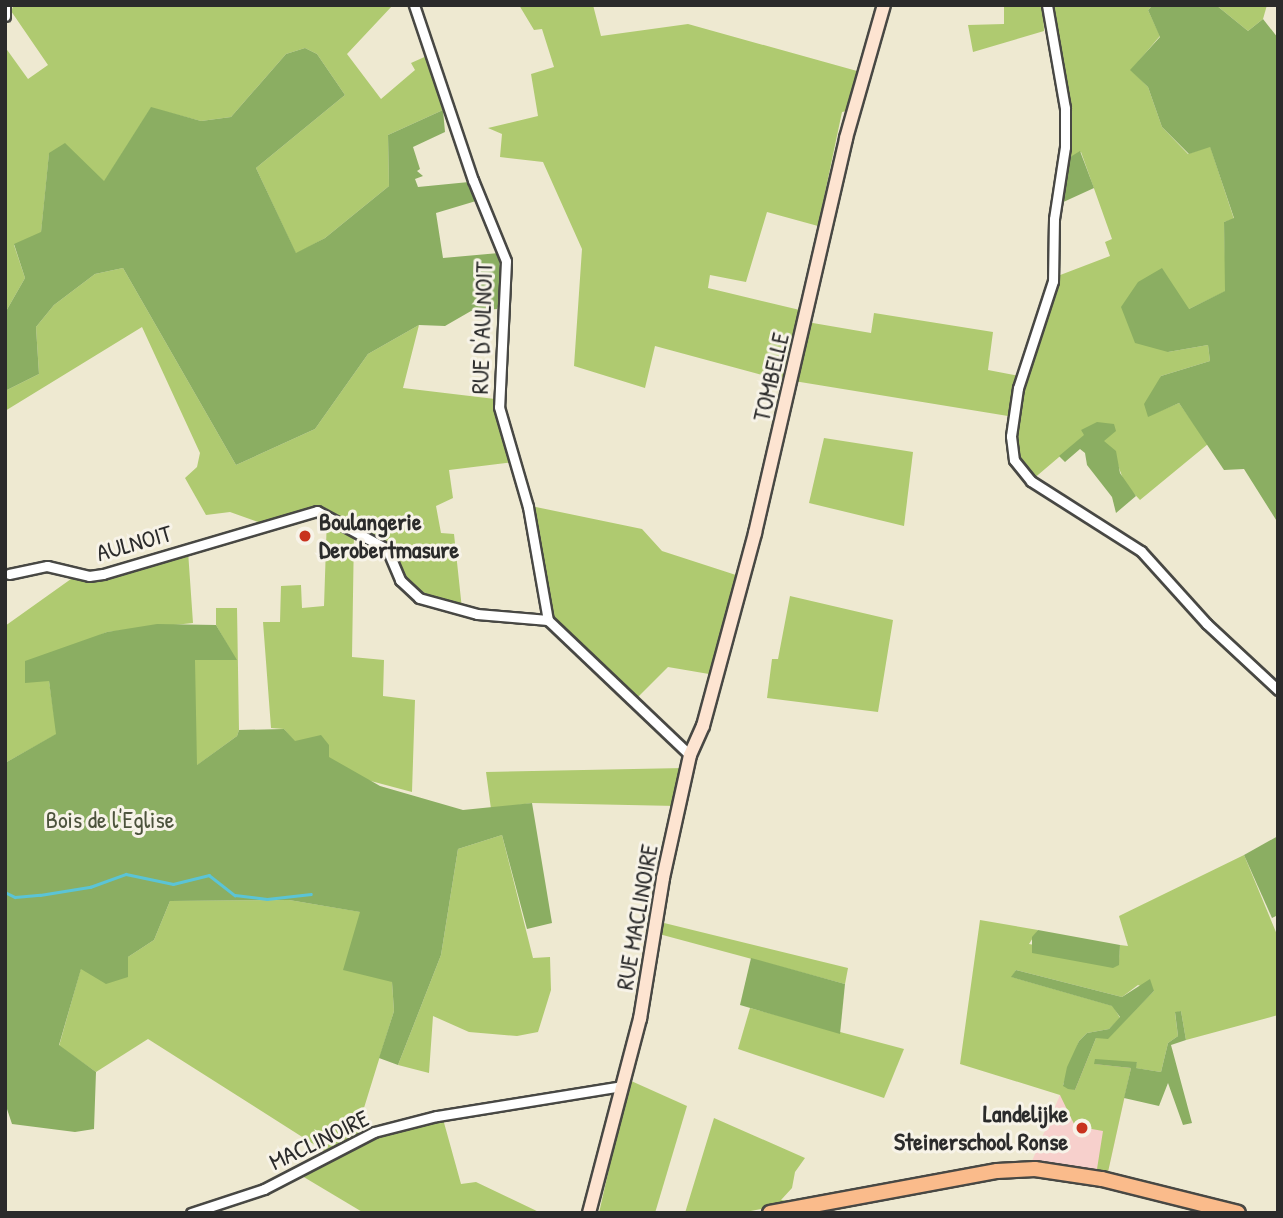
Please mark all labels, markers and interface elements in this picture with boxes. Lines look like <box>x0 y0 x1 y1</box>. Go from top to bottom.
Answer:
street label: RUE D'AULNOIT <box>465 261 499 395</box>
street label: TOMBELLE <box>747 330 795 424</box>
place label: Boulangerie Derobertmasure <box>319 508 459 564</box>
street label: AULNOIT <box>93 519 175 567</box>
marker: Boulangerie Derobertmasure <box>297 528 313 544</box>
park label: Bois de l'Eglise <box>46 806 174 834</box>
street label: RUE MACLINOIRE <box>610 842 664 992</box>
place label: Landelijke Steinerschool Ronse <box>894 1100 1068 1156</box>
street label: MACLINOIRE <box>265 1104 373 1176</box>
marker: Landelijke Steinerschool Ronse <box>1074 1120 1090 1136</box>

